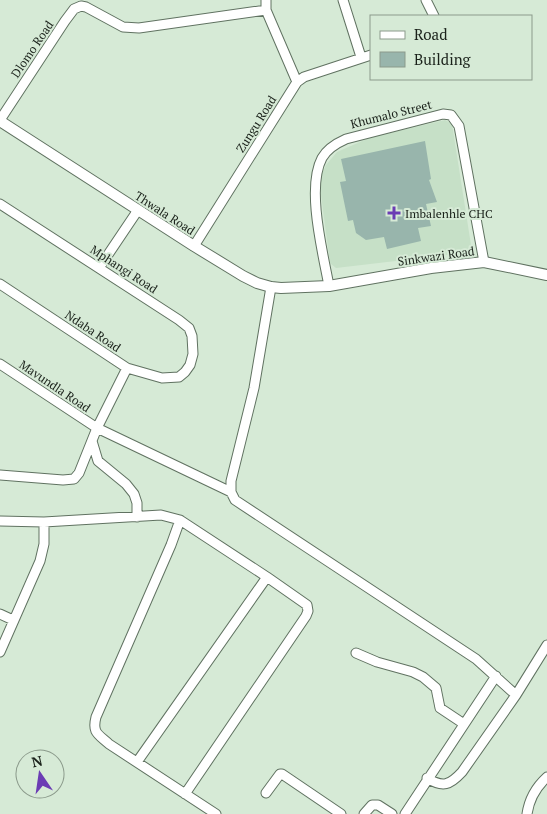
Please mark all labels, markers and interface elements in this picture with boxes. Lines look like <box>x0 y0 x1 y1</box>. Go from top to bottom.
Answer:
legend <box>370 15 532 80</box>
street label: Dlomo Road <box>7 17 57 80</box>
text: Road <box>414 24 447 44</box>
text: Building <box>414 49 472 69</box>
street label: Zungu Road <box>233 93 280 155</box>
street label: Khumalo Street <box>349 97 434 131</box>
street label: Thwala Road <box>132 188 198 238</box>
marker: Imbalenhle CHC <box>387 206 401 220</box>
place label: Imbalenhle CHC <box>405 206 493 221</box>
street label: Mphangi Road <box>88 242 161 296</box>
street label: Sinkwazi Road <box>397 243 476 269</box>
street label: Ndaba Road <box>62 307 124 355</box>
street label: Mavundla Road <box>17 357 94 415</box>
north arrow <box>15 749 65 799</box>
text: N <box>30 750 45 771</box>

